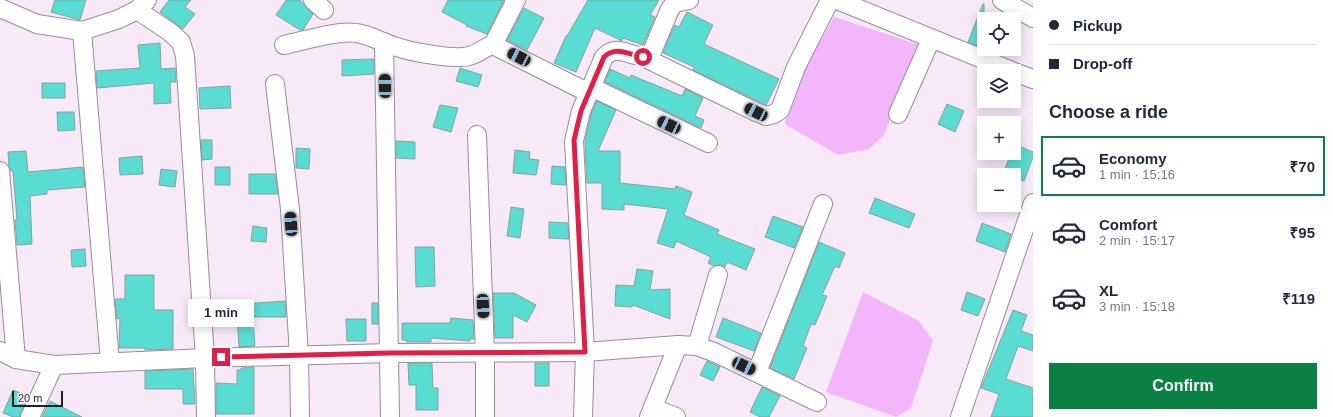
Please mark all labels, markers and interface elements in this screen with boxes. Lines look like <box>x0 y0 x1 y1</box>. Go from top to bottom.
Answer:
map controls <box>977 12 1021 212</box>
button: locate <box>977 12 1021 56</box>
text: Pickup <box>1073 17 1122 34</box>
car <box>506 46 532 68</box>
route start <box>634 48 652 66</box>
text: Drop-off <box>1073 55 1132 72</box>
button: layers <box>977 64 1021 108</box>
car <box>379 74 391 98</box>
car <box>743 101 769 123</box>
text: Choose a ride <box>1049 102 1168 122</box>
car <box>656 114 682 136</box>
button: + <box>977 116 1021 160</box>
icon: car <box>1051 148 1087 184</box>
text: Economy <box>1099 150 1167 167</box>
text: ₹70 <box>1290 158 1315 175</box>
text: 1 min · 15:16 <box>1099 167 1175 182</box>
button: − <box>977 168 1021 212</box>
car <box>284 212 298 236</box>
icon: car <box>1051 214 1087 250</box>
text: Comfort <box>1099 216 1157 233</box>
text: ₹95 <box>1290 224 1315 241</box>
text: 2 min · 15:17 <box>1099 233 1175 248</box>
icon: car <box>1051 280 1087 316</box>
text: XL <box>1099 282 1118 299</box>
text: ₹119 <box>1282 290 1315 307</box>
car <box>476 294 490 318</box>
callout: 1 min <box>188 299 254 327</box>
text: 3 min · 15:18 <box>1099 299 1175 314</box>
text: 1 min <box>204 305 238 320</box>
route end <box>212 348 230 366</box>
car <box>731 355 757 377</box>
button: Confirm <box>1049 363 1317 409</box>
scale bar <box>12 389 63 408</box>
text: 20 m <box>18 392 42 404</box>

